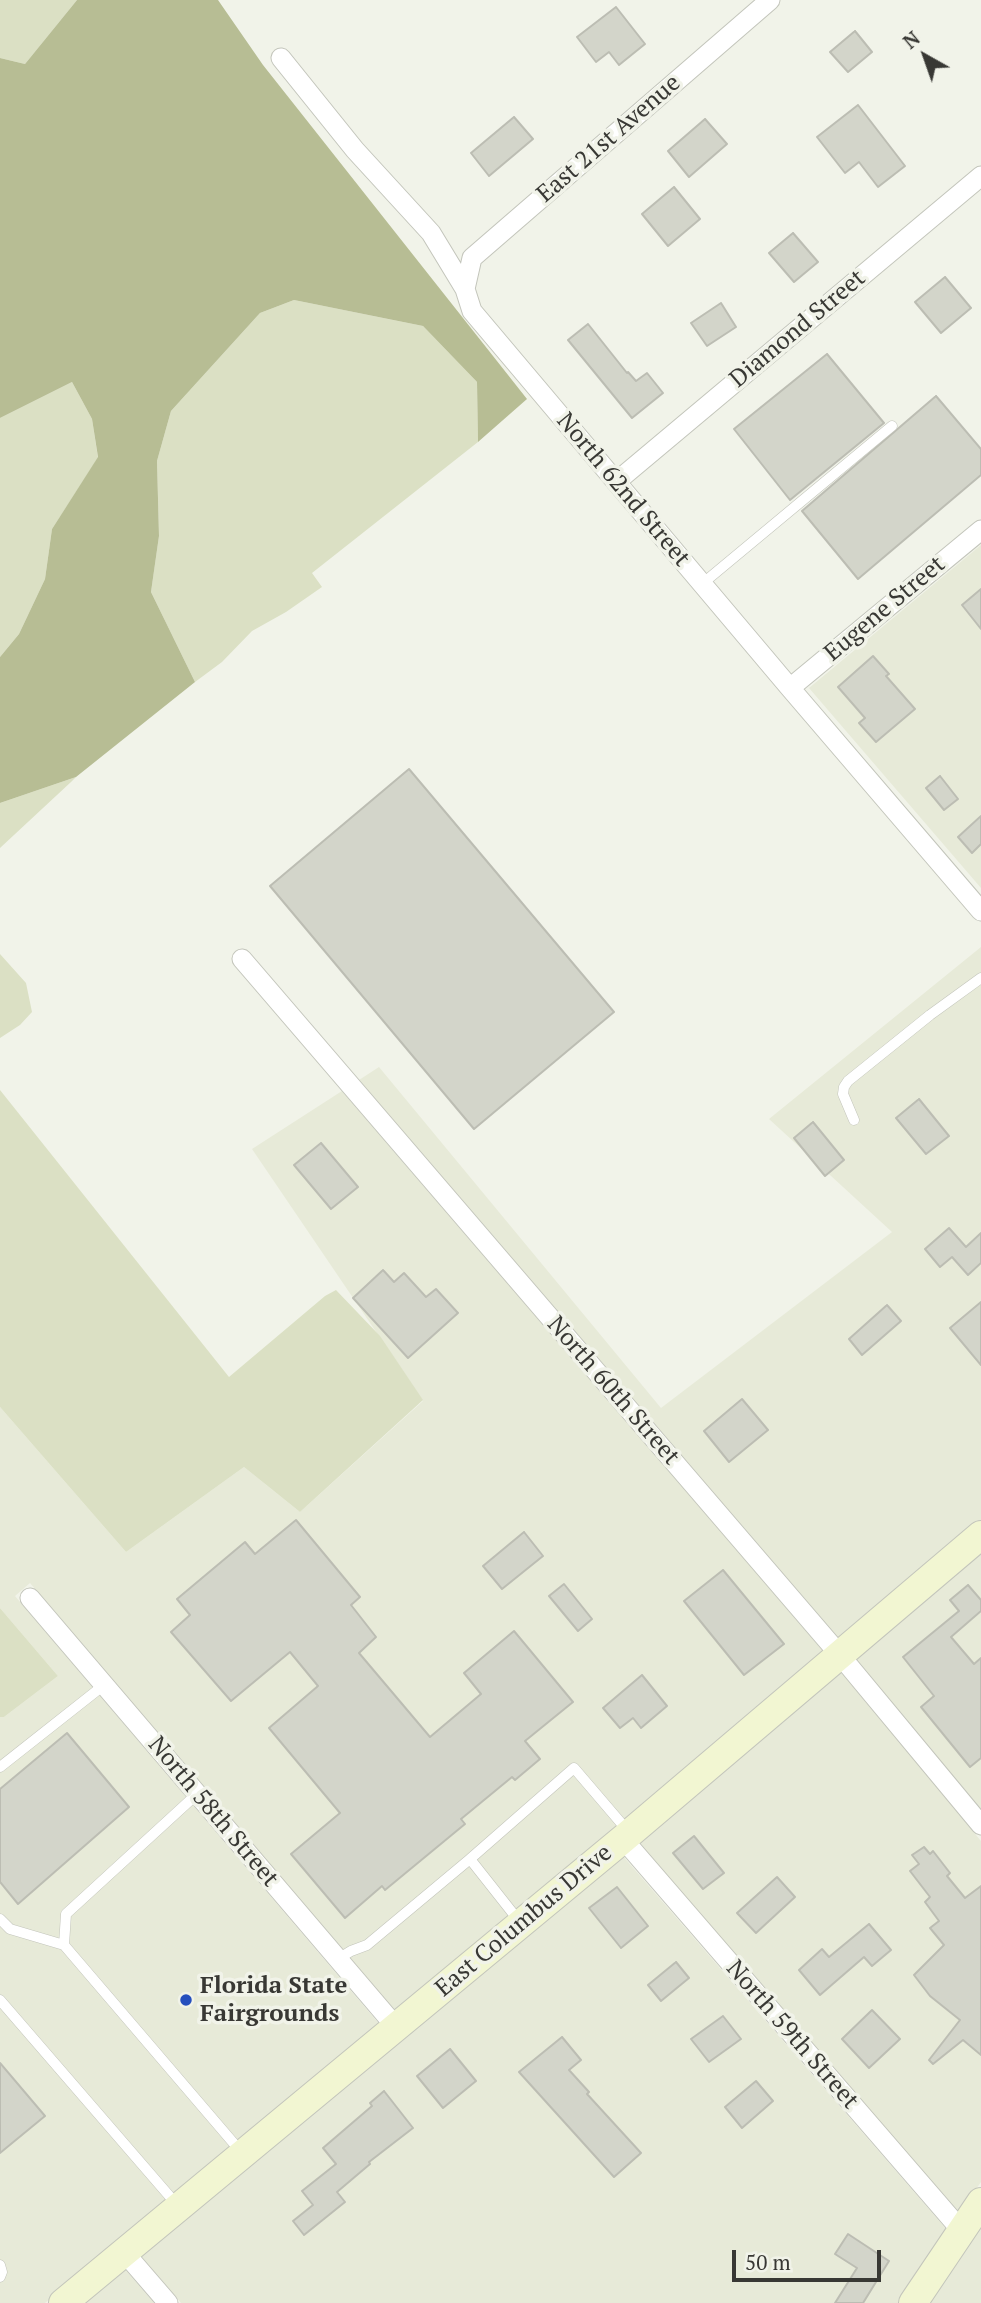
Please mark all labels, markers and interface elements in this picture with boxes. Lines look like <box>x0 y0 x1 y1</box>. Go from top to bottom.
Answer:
north arrow <box>890 21 960 91</box>
text: N <box>898 25 925 54</box>
street label: East 21st Avenue <box>531 69 687 209</box>
street label: Diamond Street <box>724 264 872 394</box>
street label: North 62nd Street <box>550 407 696 573</box>
street label: Eugene Street <box>819 550 951 668</box>
street label: North 60th Street <box>541 1311 685 1471</box>
street label: North 58th Street <box>142 1731 284 1893</box>
street label: East Columbus Drive <box>430 1839 618 2003</box>
street label: North 59th Street <box>720 1955 864 2115</box>
place label: Florida State Fairgrounds <box>200 1972 347 2028</box>
marker: Florida State Fairgrounds <box>178 1992 194 2008</box>
scale bar <box>736 2236 885 2280</box>
text: 50 m <box>745 2248 791 2276</box>

